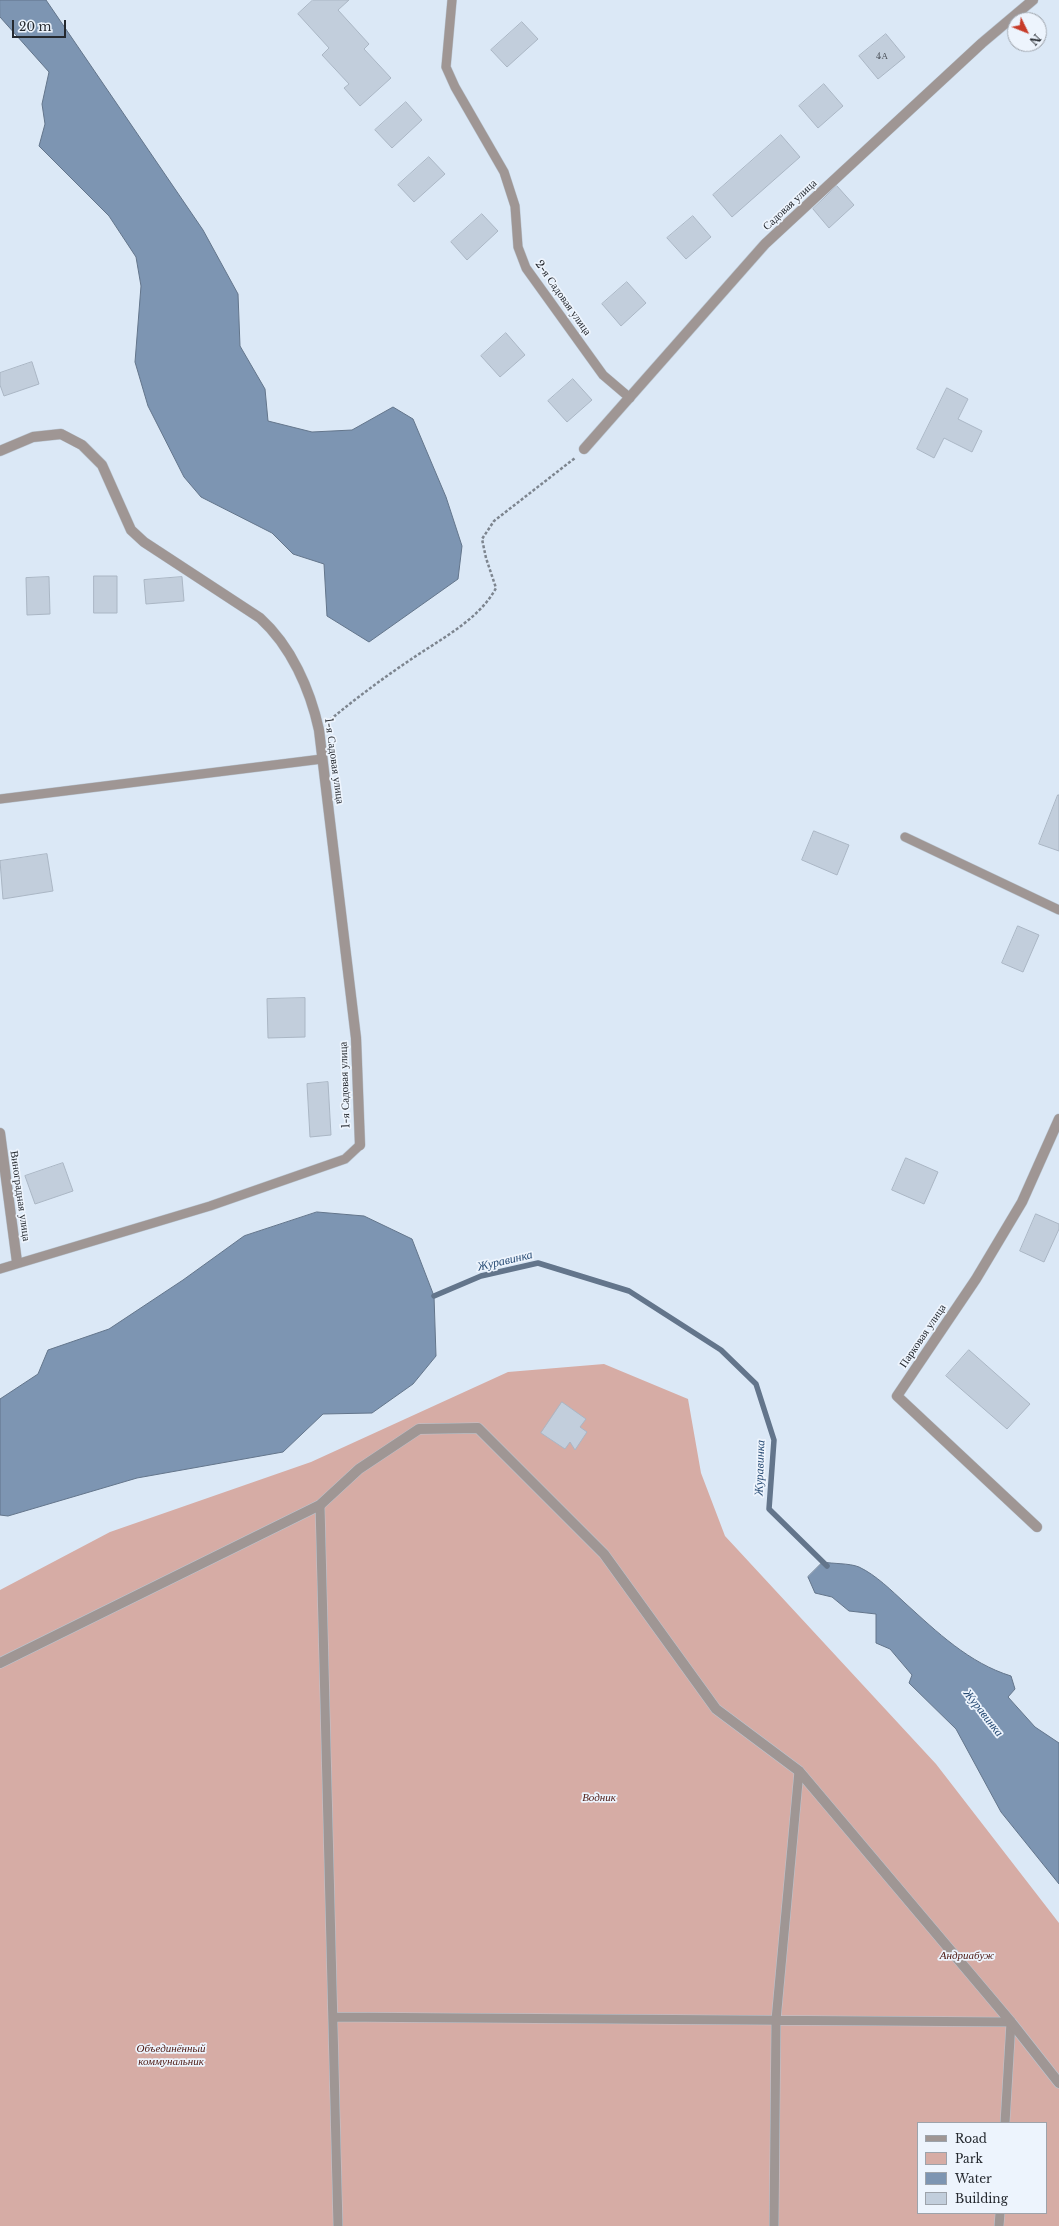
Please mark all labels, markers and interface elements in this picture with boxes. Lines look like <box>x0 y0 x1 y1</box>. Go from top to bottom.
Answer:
scale bar <box>14 12 68 38</box>
north arrow <box>1007 12 1047 52</box>
text: 20 m <box>19 19 51 34</box>
text: N <box>1026 31 1044 48</box>
house number: 4А <box>876 51 888 61</box>
street label: Садовая улица <box>760 177 820 233</box>
street label: 2-я Садовая улица <box>532 258 594 338</box>
street label: 1-я Садовая улица <box>321 717 347 805</box>
street label: 1-я Садовая улица <box>337 1041 353 1129</box>
street label: Виноградная улица <box>7 1150 33 1242</box>
water label: Журавинка <box>476 1248 534 1274</box>
street label: Парковая улица <box>897 1302 949 1370</box>
water label: Журавинка <box>752 1440 768 1496</box>
water label: Журавинка <box>960 1686 1006 1740</box>
park label: Водник <box>582 1791 616 1805</box>
park label: Андриабуж <box>940 1949 994 1963</box>
park label: Объединённый коммунальник <box>137 2042 205 2068</box>
legend <box>917 2122 1047 2214</box>
text: Road <box>955 2131 987 2146</box>
text: Park <box>955 2151 983 2166</box>
text: Water <box>955 2171 992 2186</box>
text: Building <box>955 2191 1008 2206</box>

